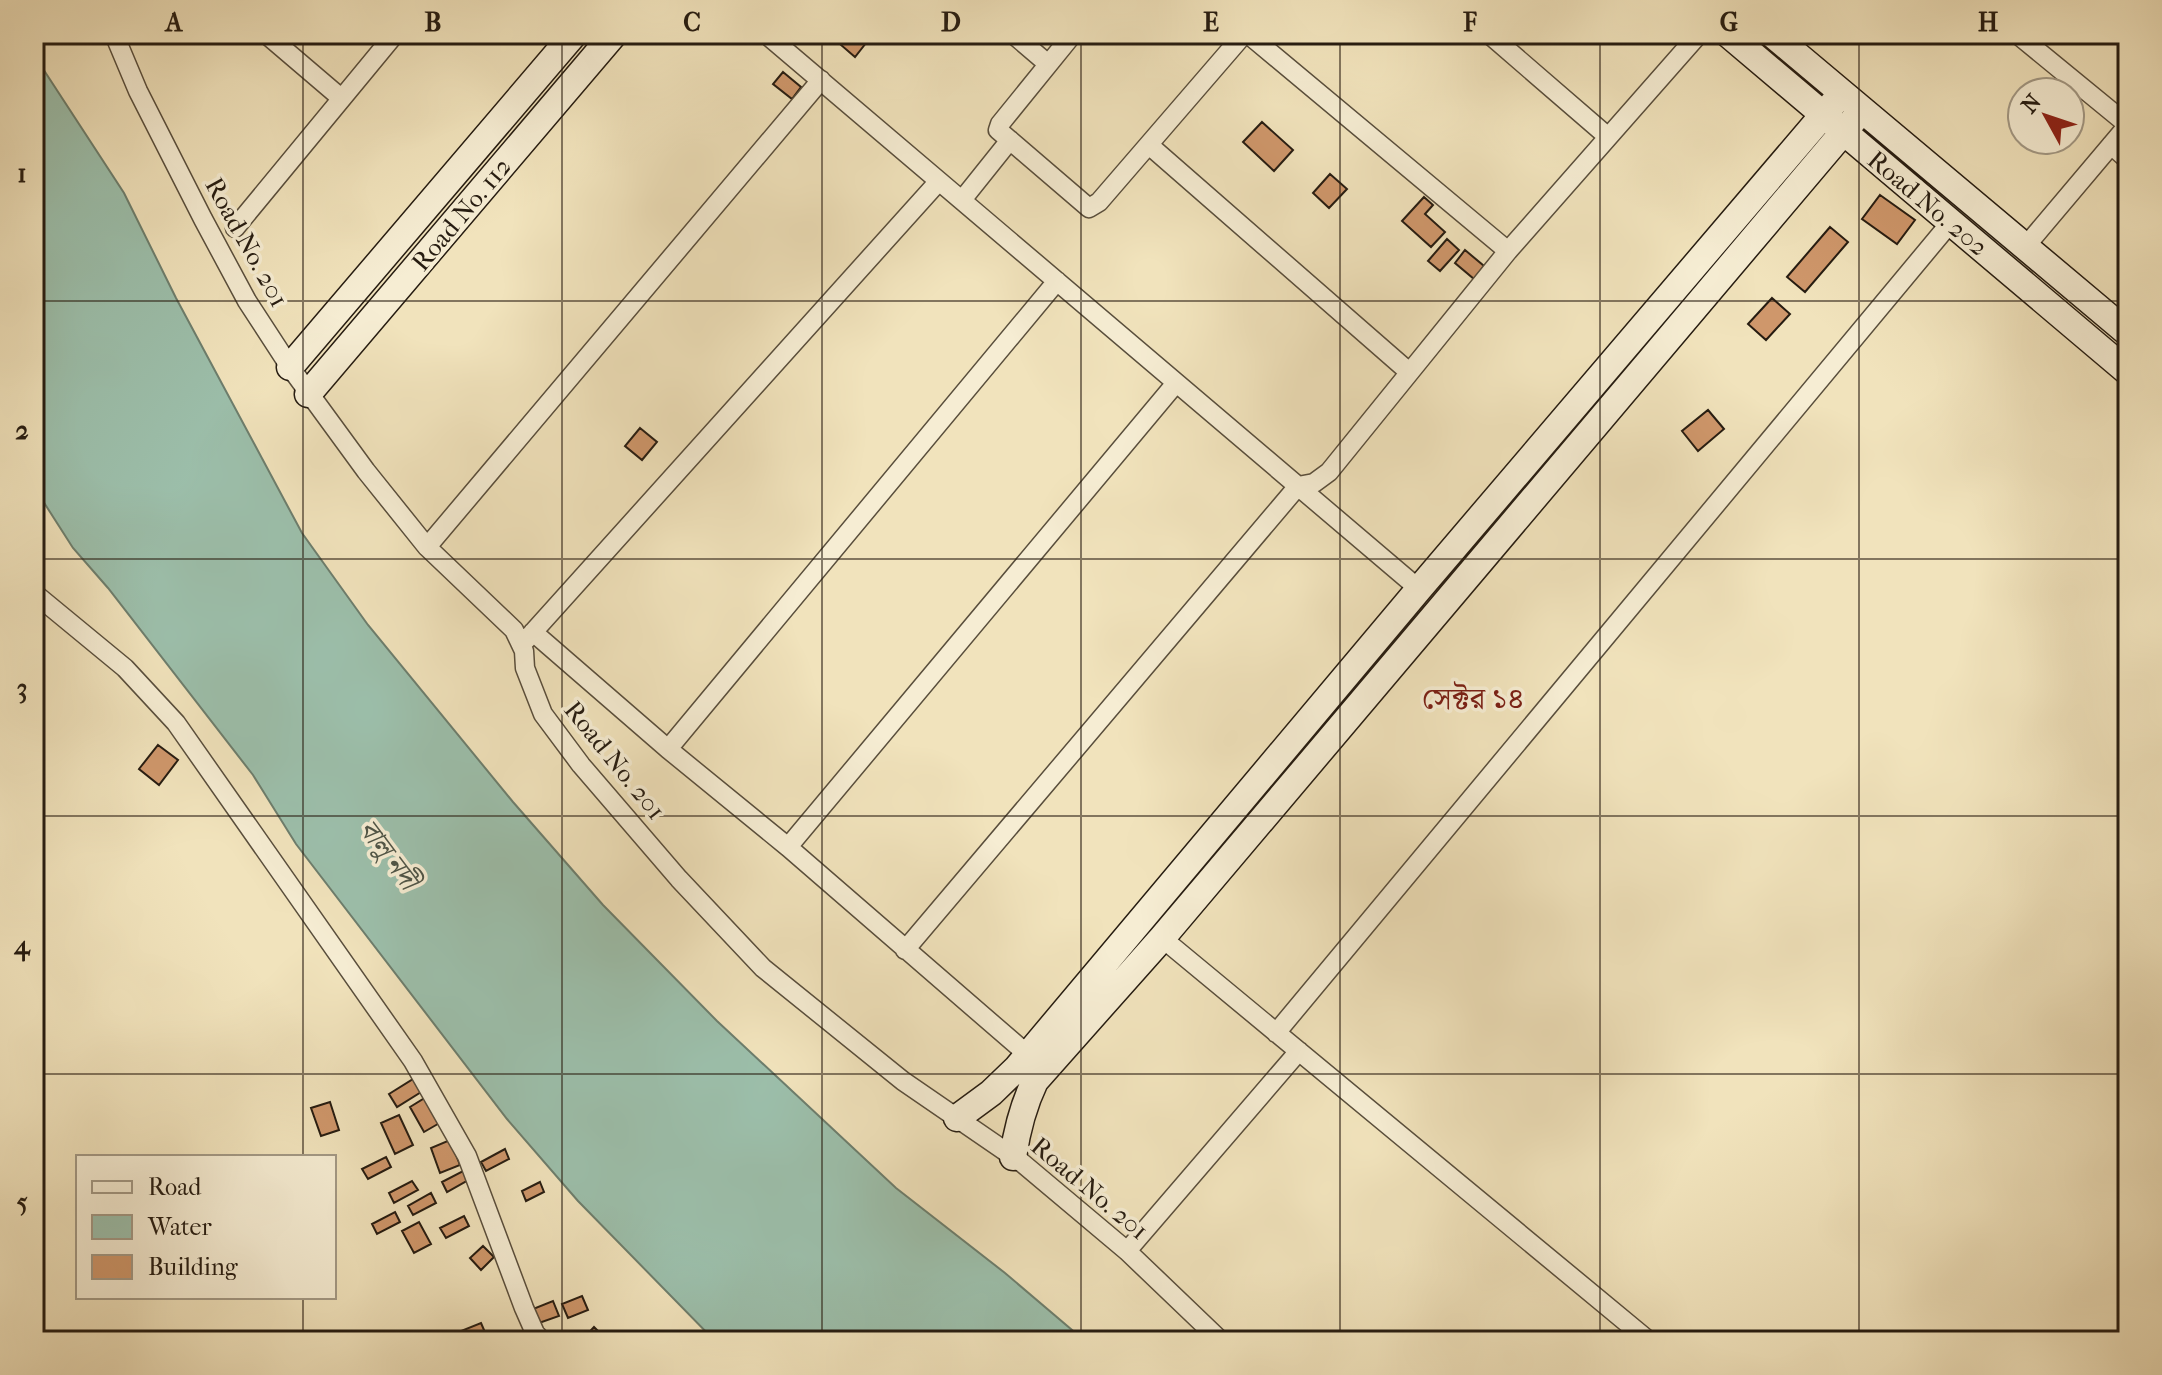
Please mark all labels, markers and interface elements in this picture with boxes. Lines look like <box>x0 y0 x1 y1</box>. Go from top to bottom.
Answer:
text: A <box>164 7 184 38</box>
text: B <box>425 7 442 38</box>
text: C <box>683 7 701 38</box>
text: D <box>941 7 961 38</box>
text: E <box>1203 7 1219 38</box>
text: F <box>1462 7 1477 38</box>
text: G <box>1720 7 1738 38</box>
text: H <box>1978 7 1999 38</box>
north arrow <box>2006 76 2086 156</box>
text: N <box>2016 89 2047 119</box>
street label: Road No. 202 <box>1861 144 1994 263</box>
street label: Road No. 112 <box>405 151 518 277</box>
text: 1 <box>17 158 27 189</box>
street label: Road No. 201 <box>198 172 295 312</box>
text: 2 <box>15 415 29 446</box>
text: 3 <box>17 673 27 704</box>
district label: সেক্টর ১৪ <box>1422 681 1524 717</box>
street label: Road No. 201 <box>557 695 672 826</box>
water label: বালু নদী <box>351 813 427 899</box>
text: 4 <box>13 930 31 962</box>
street label: Road No. 201 <box>1025 1130 1155 1246</box>
legend <box>76 1155 336 1299</box>
text: Road <box>148 1173 202 1201</box>
text: 5 <box>16 1187 28 1218</box>
text: Water <box>147 1213 212 1241</box>
text: Building <box>148 1253 239 1281</box>

